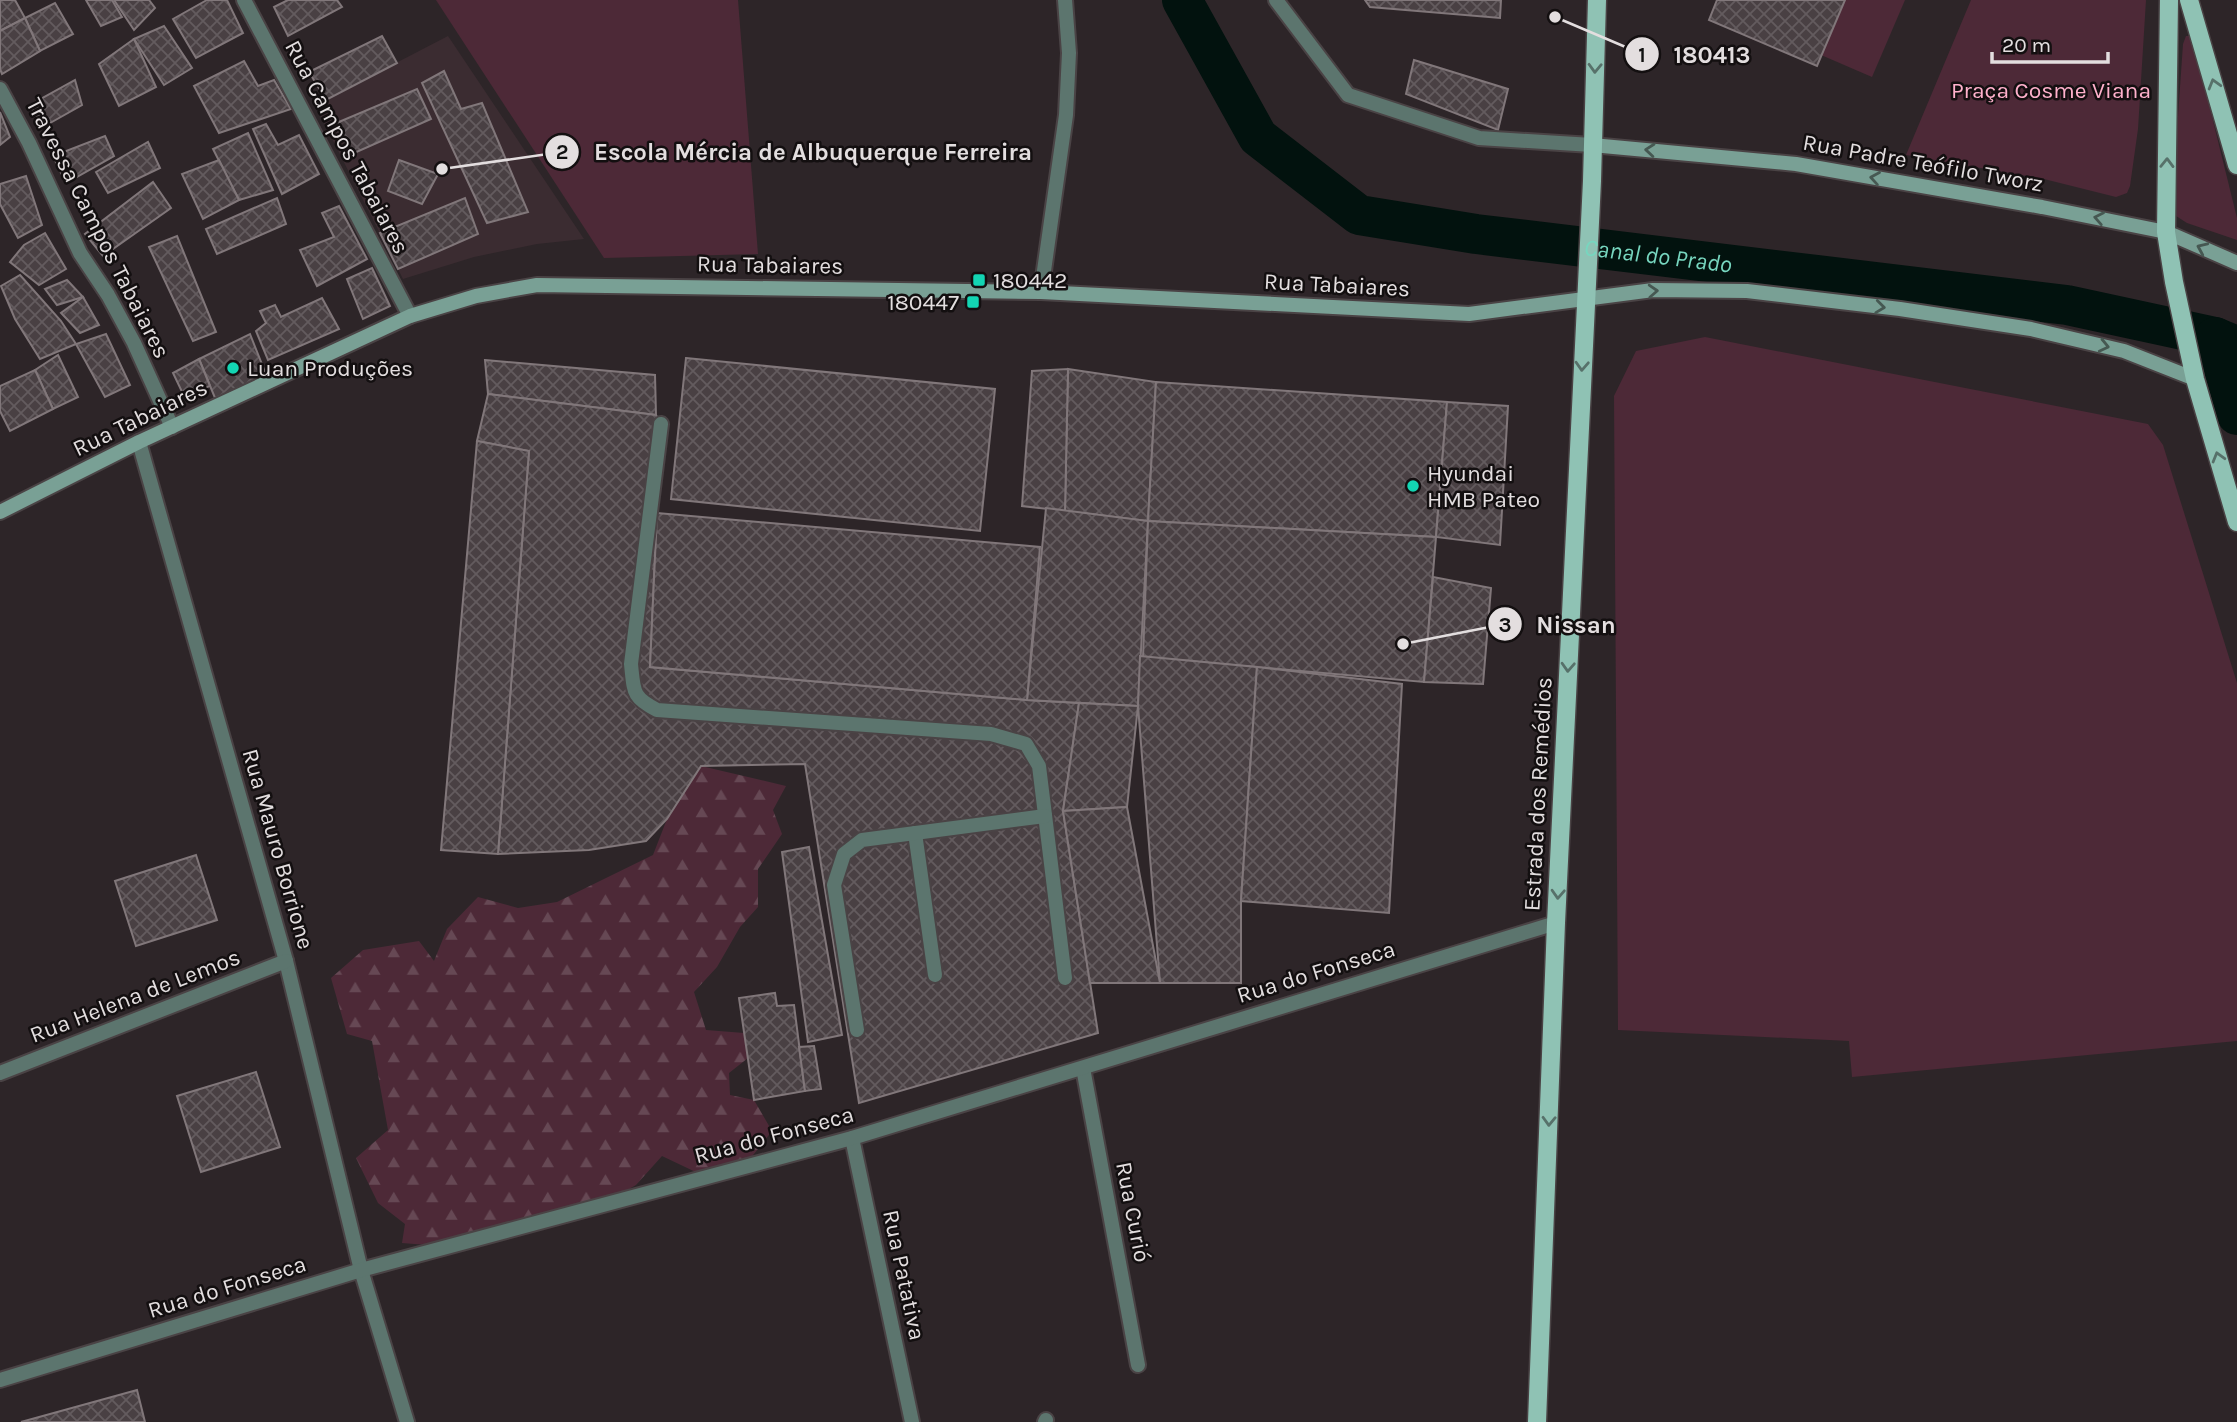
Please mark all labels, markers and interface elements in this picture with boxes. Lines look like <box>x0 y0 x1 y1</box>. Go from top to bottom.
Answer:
scale bar <box>1992 21 2108 65</box>
callout: 180413 <box>1625 32 1765 77</box>
text: 20 m <box>2002 33 2051 57</box>
street label: Rua Campos Tabaiares <box>279 36 415 258</box>
text: 180413 <box>1673 41 1751 69</box>
text: 1 <box>1638 43 1646 67</box>
one-way arrow <box>1587 63 1602 74</box>
park label: Praça Cosme Viana <box>1951 77 2151 104</box>
one-way arrow <box>2208 78 2223 90</box>
street label: Travessa Campos Tabaiares <box>20 93 176 363</box>
callout: Escola Mércia de Albuquerque Ferreira <box>545 129 1046 174</box>
street label: Rua Padre Teófilo Tworz <box>1801 129 2045 197</box>
text: Escola Mércia de Albuquerque Ferreira <box>594 138 1032 166</box>
text: 2 <box>556 140 568 164</box>
one-way arrow <box>1644 143 1655 158</box>
one-way arrow <box>2159 158 2175 168</box>
one-way arrow <box>1870 171 1882 186</box>
one-way arrow <box>2093 212 2105 227</box>
water label: Canal do Prado <box>1583 233 1733 279</box>
one-way arrow <box>2196 242 2209 256</box>
street label: Rua Tabaiares <box>697 250 843 280</box>
place label: 180442 <box>993 267 1067 294</box>
street label: Rua Tabaiares <box>1263 268 1411 302</box>
marker: 180442 <box>971 272 987 288</box>
one-way arrow <box>1648 283 1659 298</box>
place label: 180447 <box>887 289 959 316</box>
marker: 180447 <box>965 294 981 310</box>
one-way arrow <box>1874 299 1886 314</box>
one-way arrow <box>2098 338 2110 352</box>
place label: Luan Produções <box>247 355 413 382</box>
marker: Luan Produções <box>225 360 241 376</box>
one-way arrow <box>1575 361 1590 372</box>
street label: Rua Tabaiares <box>68 374 212 462</box>
one-way arrow <box>2211 451 2226 463</box>
place label: Hyundai HMB Pateo <box>1427 460 1540 513</box>
marker: Hyundai HMB Pateo <box>1405 478 1421 494</box>
callout: Nissan <box>1487 602 1630 647</box>
text: Nissan <box>1536 611 1616 639</box>
text: 3 <box>1498 613 1512 637</box>
one-way arrow <box>1561 661 1576 672</box>
street label: Estrada dos Remédios <box>1518 676 1558 912</box>
street label: Rua Mauro Borrione <box>236 746 320 952</box>
one-way arrow <box>1550 889 1565 900</box>
street label: Rua do Fonseca <box>1234 935 1398 1009</box>
street label: Rua Helena de Lemos <box>26 943 244 1049</box>
street label: Rua do Fonseca <box>691 1101 857 1169</box>
one-way arrow <box>1541 1116 1556 1127</box>
street label: Rua Curió <box>1110 1159 1156 1265</box>
street label: Rua Patativa <box>877 1207 931 1343</box>
street label: Rua do Fonseca <box>145 1250 309 1324</box>

